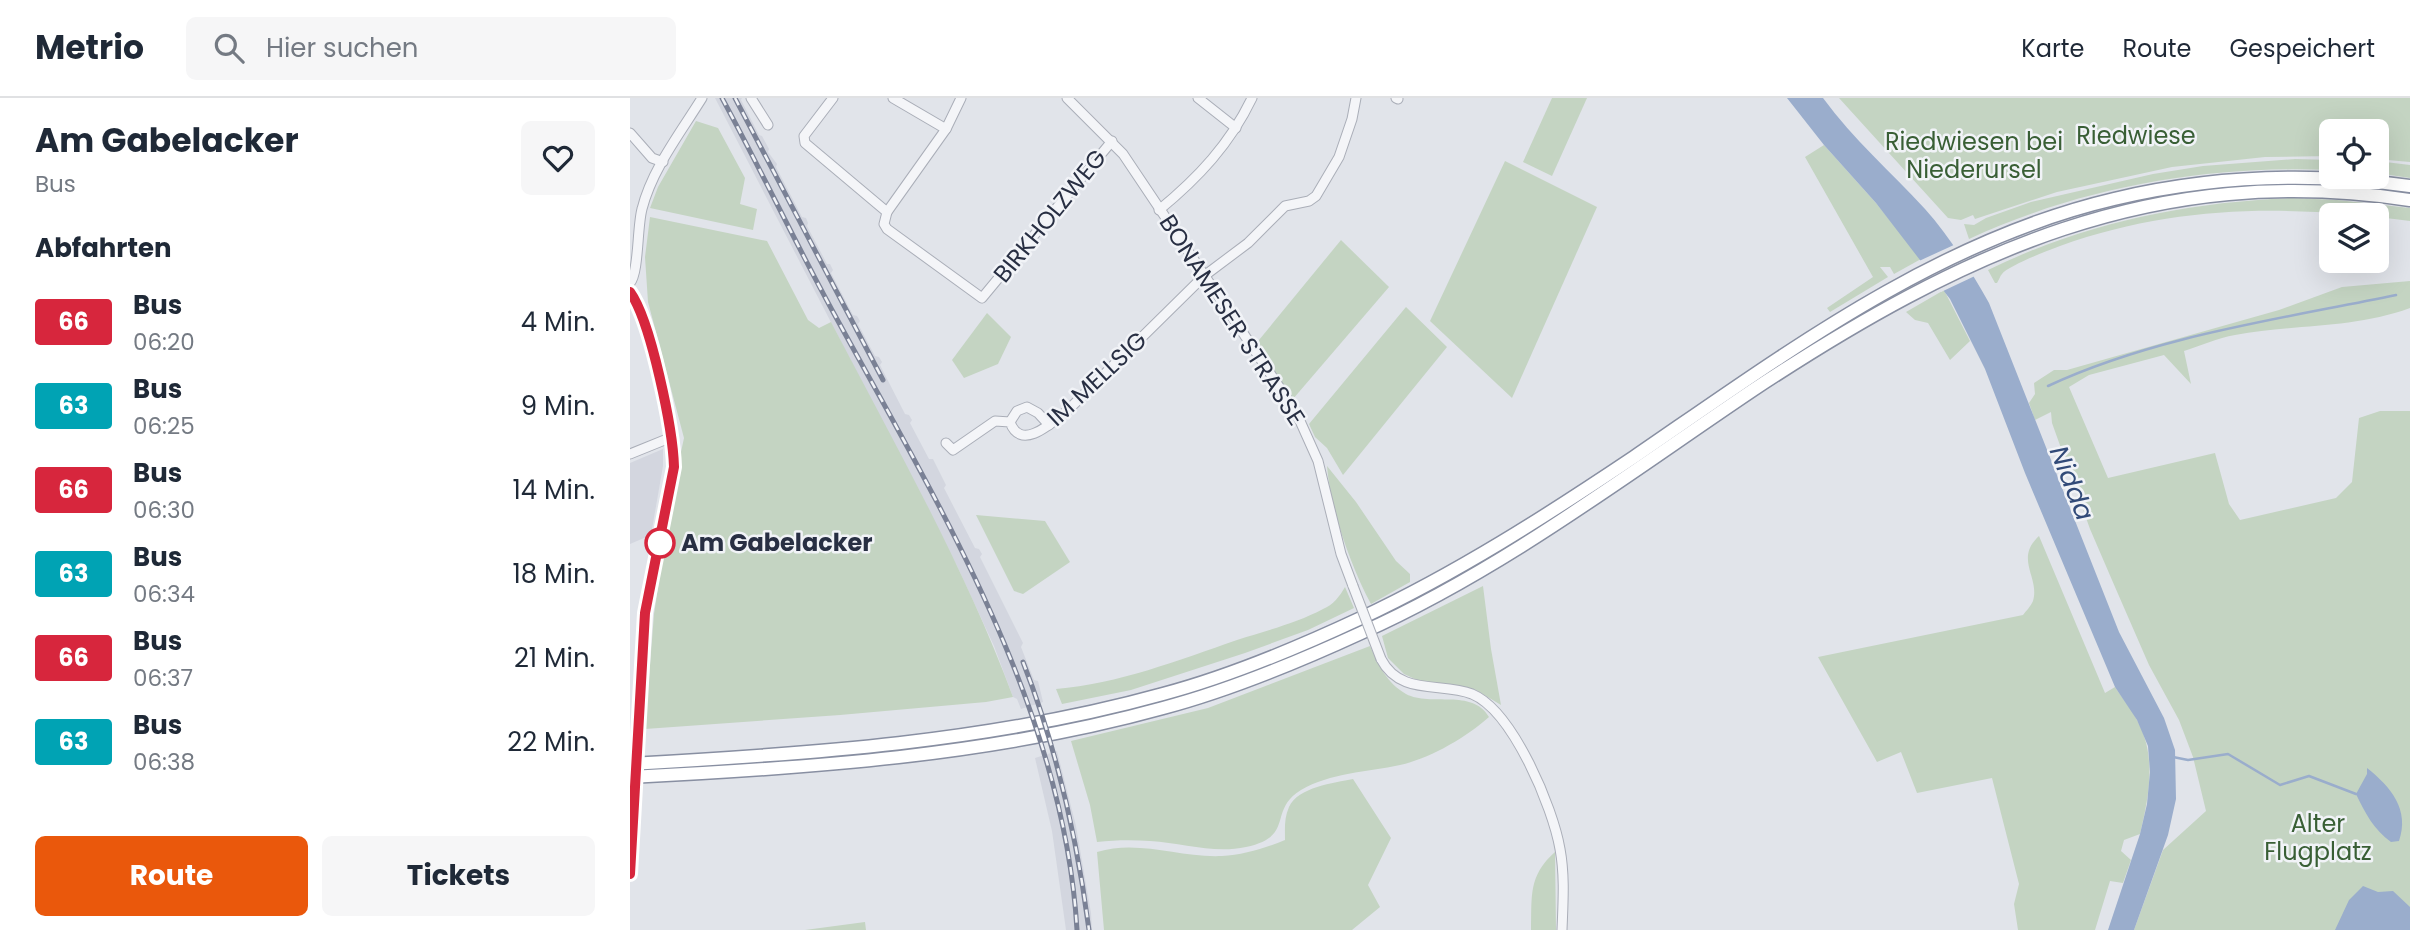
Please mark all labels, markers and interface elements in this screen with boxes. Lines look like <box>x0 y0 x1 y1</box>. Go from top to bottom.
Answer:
search box <box>186 17 676 80</box>
text: Metrio <box>35 24 144 71</box>
icon: search <box>210 29 248 67</box>
text: Hier suchen <box>266 30 418 66</box>
text: Karte <box>2021 32 2084 65</box>
text: Route <box>2122 32 2191 65</box>
text: Gespeichert <box>2229 32 2375 65</box>
text: Am Gabelacker <box>35 117 299 164</box>
park label: Riedwiese <box>2076 119 2196 152</box>
map controls <box>2319 119 2389 273</box>
button: locate <box>2319 119 2389 189</box>
button: heart <box>521 121 595 195</box>
park label: Riedwiesen bei Niederursel <box>1885 125 2063 186</box>
street label: BIRKHOLZWEG <box>986 142 1114 289</box>
text: Bus <box>35 168 76 200</box>
button: layers <box>2319 203 2389 273</box>
street label: BONAMESER STRASSE <box>1152 208 1313 432</box>
text: Abfahrten <box>35 230 172 266</box>
text: Bus <box>133 287 182 323</box>
text: 4 Min. <box>521 304 595 340</box>
text: 66 <box>58 305 89 338</box>
street label: IM MELLSIG <box>1040 324 1154 433</box>
text: 06:20 <box>133 326 195 358</box>
text: Bus <box>133 371 182 407</box>
text: 9 Min. <box>521 388 595 424</box>
text: 63 <box>59 389 88 422</box>
text: 06:25 <box>133 410 195 442</box>
water label: Nidda <box>2041 440 2103 526</box>
text: Bus <box>133 455 182 491</box>
text: 14 Min. <box>513 472 595 508</box>
text: 66 <box>58 473 89 506</box>
text: 06:30 <box>133 494 195 526</box>
place label: Am Gabelacker <box>681 526 873 559</box>
marker: Am Gabelacker <box>645 528 675 558</box>
text: Bus <box>133 539 182 575</box>
text: 18 Min. <box>512 556 595 592</box>
text: 63 <box>59 557 88 590</box>
text: 06:34 <box>133 578 195 610</box>
text: Bus <box>133 623 182 659</box>
text: 21 Min. <box>514 640 595 676</box>
text: 66 <box>58 641 89 674</box>
text: 06:37 <box>133 662 193 694</box>
text: Bus <box>133 707 182 743</box>
text: 22 Min. <box>507 724 595 760</box>
text: 63 <box>59 725 88 758</box>
text: 06:38 <box>133 746 195 778</box>
park label: Alter Flugplatz <box>2264 807 2372 868</box>
button: Route <box>35 836 308 916</box>
button: Tickets <box>322 836 595 916</box>

